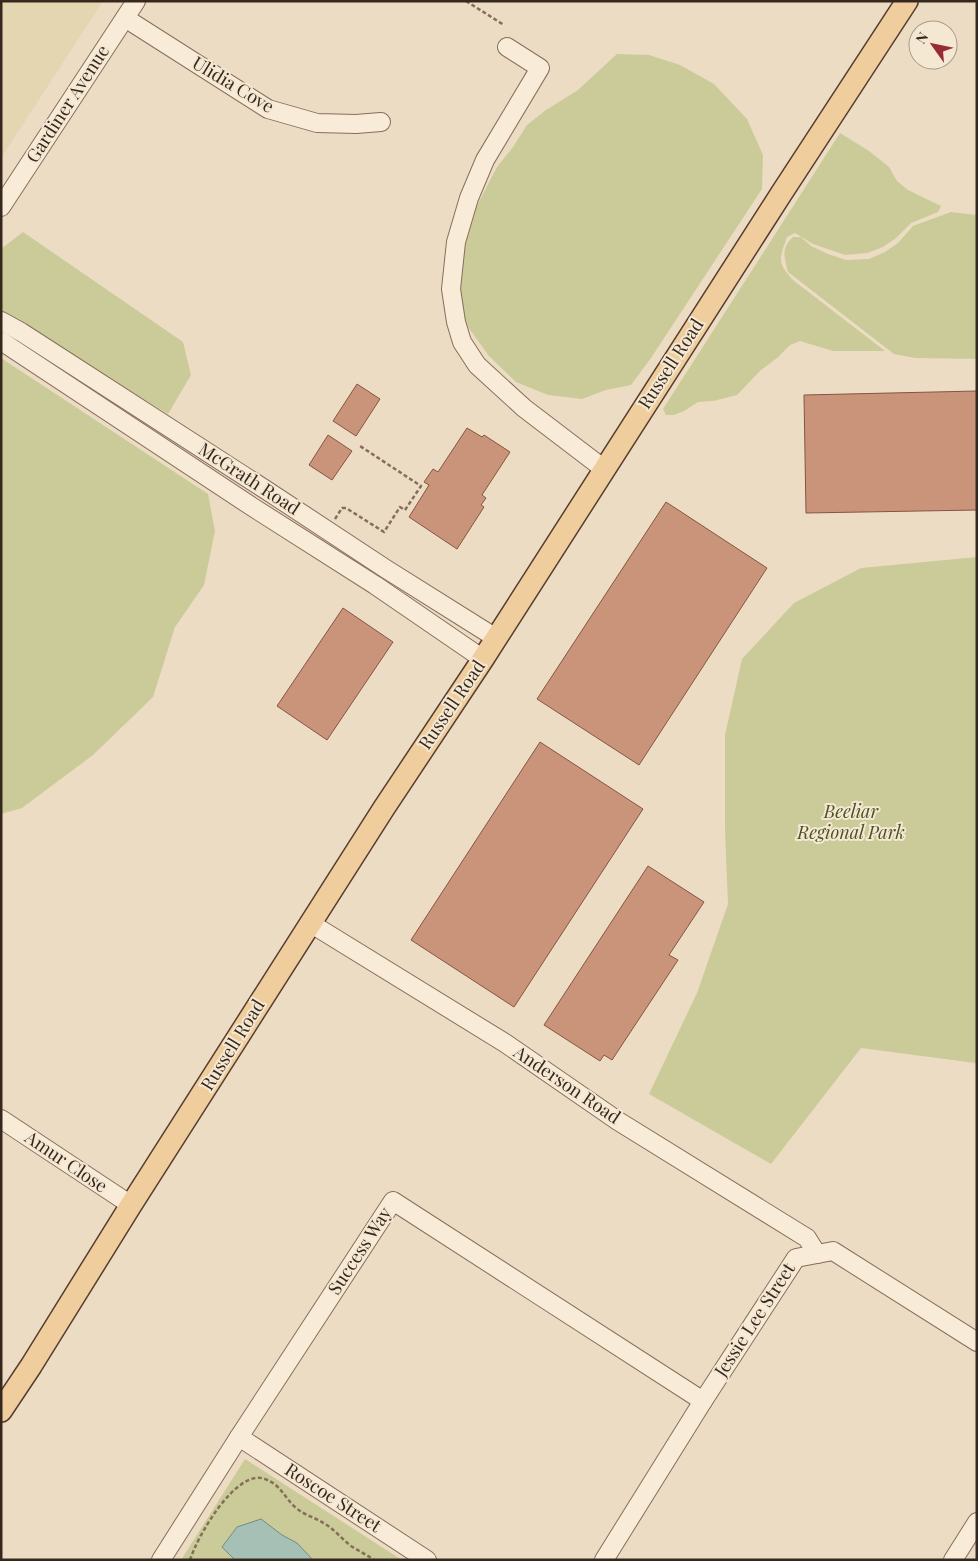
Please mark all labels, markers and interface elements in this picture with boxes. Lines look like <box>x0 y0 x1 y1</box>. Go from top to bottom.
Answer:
north arrow <box>908 20 958 70</box>
text: N <box>911 28 932 47</box>
street label: Gardiner Avenue <box>20 40 114 167</box>
street label: Ulidia Cove <box>188 50 279 118</box>
street label: Russell Road <box>632 313 709 413</box>
street label: McGrath Road <box>194 436 305 520</box>
street label: Russell Road <box>412 655 490 754</box>
park label: Beeliar Regional Park <box>796 799 905 844</box>
street label: Russell Road <box>195 994 270 1095</box>
street label: Anderson Road <box>509 1039 626 1129</box>
street label: Amur Close <box>20 1124 112 1197</box>
street label: Success Way <box>322 1202 396 1299</box>
street label: Jessie Lee Street <box>708 1257 800 1382</box>
street label: Roscoe Street <box>281 1457 387 1538</box>

